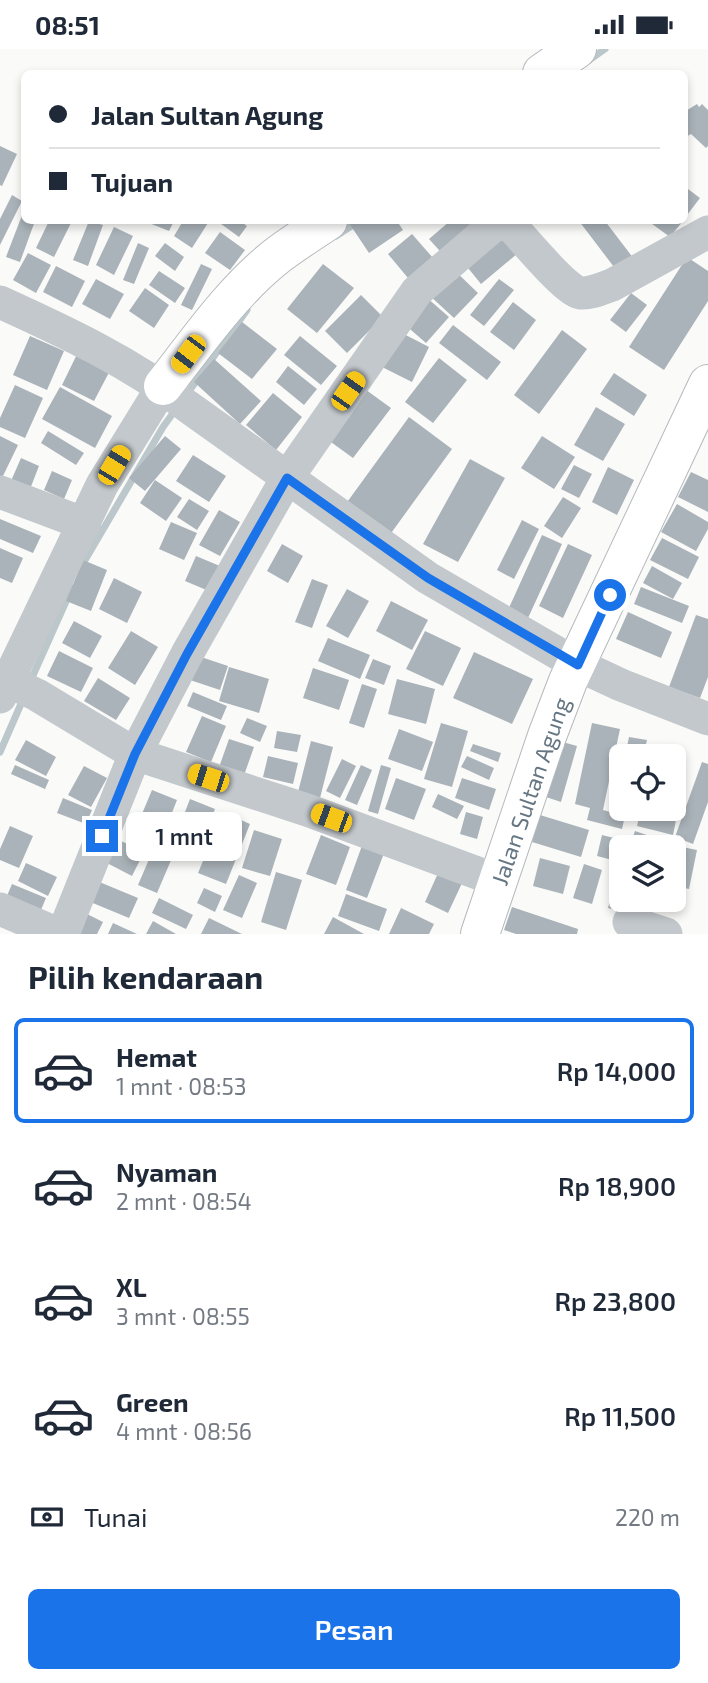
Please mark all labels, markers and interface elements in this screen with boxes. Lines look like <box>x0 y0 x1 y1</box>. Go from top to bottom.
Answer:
text: 08:51 <box>35 9 100 40</box>
text: Jalan Sultan Agung <box>91 99 323 130</box>
text: Tujuan <box>91 166 173 197</box>
car <box>167 331 210 377</box>
car <box>328 368 369 414</box>
car <box>95 442 134 488</box>
route start <box>594 579 626 611</box>
street label: Jalan Sultan Agung <box>485 693 575 889</box>
map controls <box>609 744 686 912</box>
button: locate <box>609 744 686 821</box>
car <box>185 762 232 794</box>
car <box>308 801 355 835</box>
callout: 1 mnt <box>126 811 242 861</box>
route end <box>86 820 118 852</box>
text: 1 mnt <box>155 822 213 850</box>
button: layers <box>609 835 686 912</box>
text: Pilih kendaraan <box>28 957 263 995</box>
icon: car <box>32 1039 95 1102</box>
text: Hemat <box>116 1041 197 1072</box>
text: Rp 14,000 <box>557 1055 676 1086</box>
text: 1 mnt · 08:53 <box>116 1072 247 1100</box>
icon: car <box>32 1154 95 1217</box>
text: Nyaman <box>116 1156 217 1187</box>
text: Rp 18,900 <box>558 1170 676 1201</box>
text: 2 mnt · 08:54 <box>116 1187 252 1215</box>
icon: car <box>32 1269 95 1332</box>
text: XL <box>116 1271 147 1302</box>
text: Rp 23,800 <box>555 1285 676 1316</box>
text: 3 mnt · 08:55 <box>116 1302 250 1330</box>
icon: car <box>32 1384 95 1447</box>
text: Green <box>116 1386 189 1417</box>
text: Rp 11,500 <box>564 1400 676 1431</box>
text: 4 mnt · 08:56 <box>116 1417 252 1445</box>
icon: cash <box>28 1498 66 1536</box>
text: Tunai <box>84 1501 147 1532</box>
text: 220 m <box>615 1503 680 1531</box>
button: Pesan <box>28 1589 680 1669</box>

